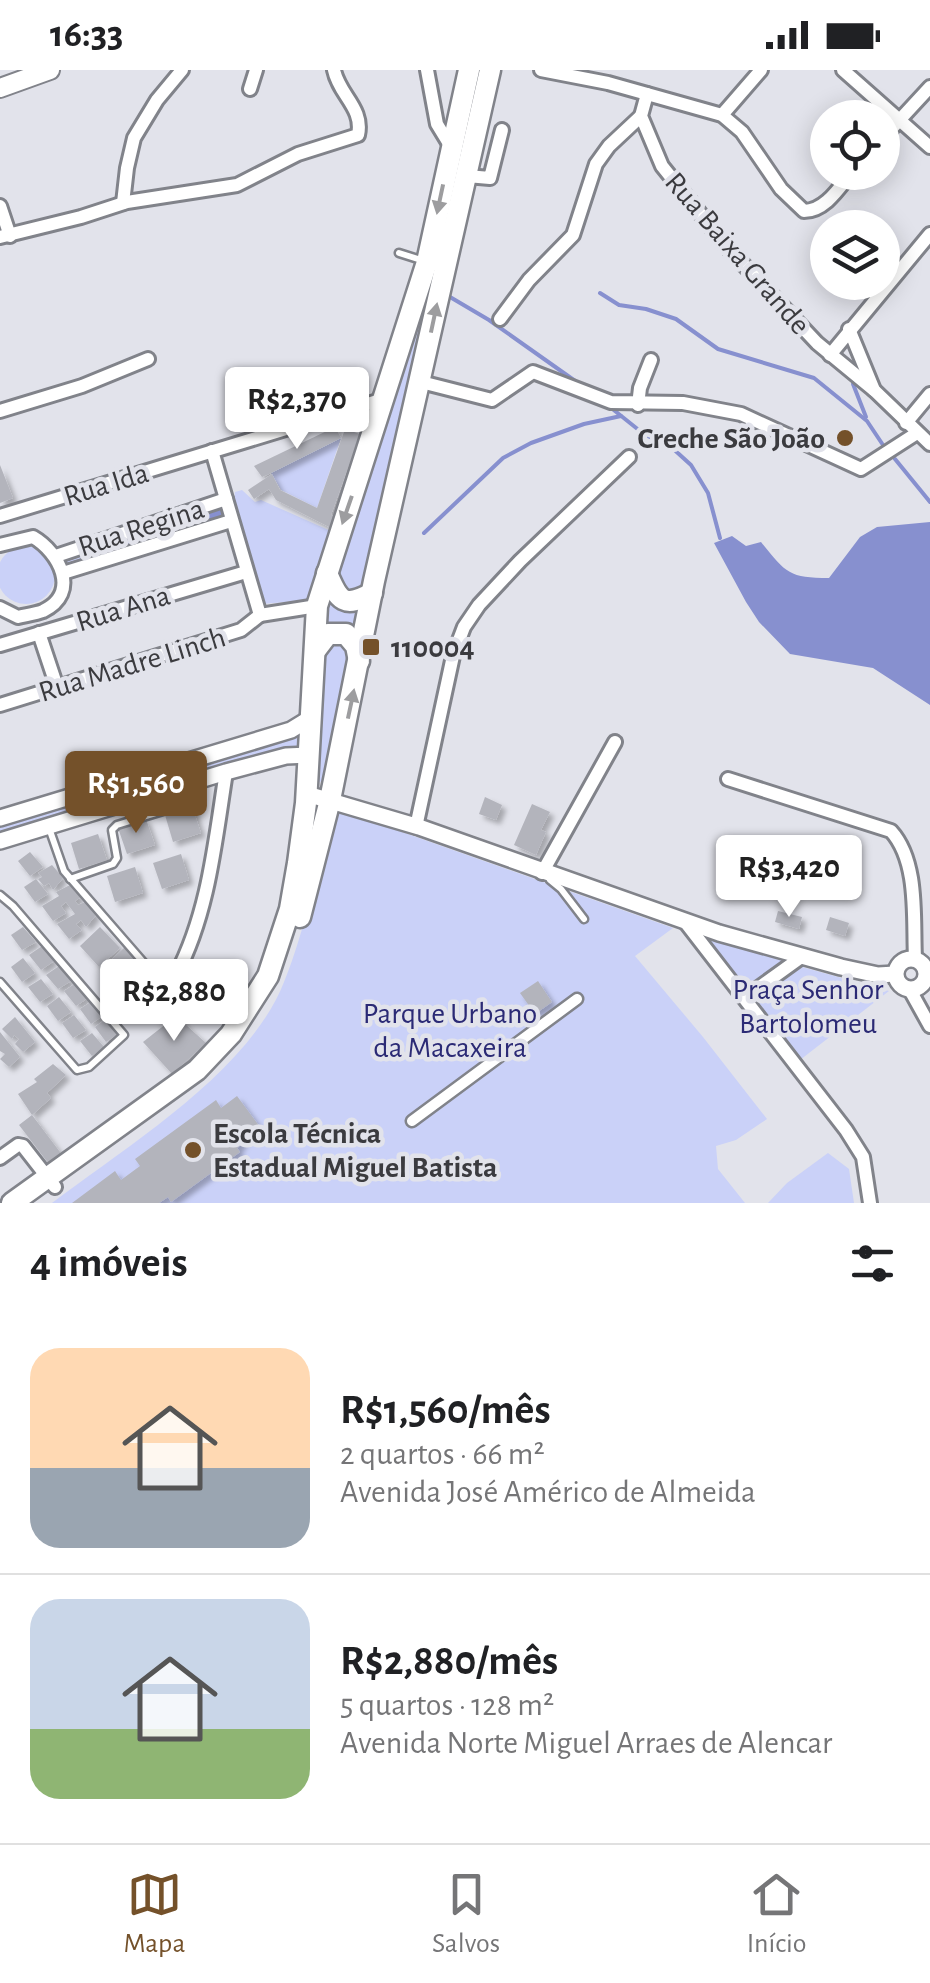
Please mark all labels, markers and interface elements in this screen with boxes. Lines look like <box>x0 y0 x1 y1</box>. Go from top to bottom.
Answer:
text: 16:33 <box>50 16 124 54</box>
map controls <box>810 100 900 300</box>
button: locate <box>810 100 900 190</box>
street label: Rua Baixa Grande <box>659 167 815 340</box>
one-way arrow <box>431 184 447 215</box>
button: layers <box>810 210 900 300</box>
one-way arrow <box>427 303 443 334</box>
pin: R$2,370 <box>205 367 389 452</box>
text: R$2,370 <box>247 383 347 415</box>
place label: Creche São João <box>638 424 825 454</box>
marker: Creche São João <box>834 427 856 449</box>
street label: Rua Ida <box>60 458 152 512</box>
street label: Rua Regina <box>75 494 208 562</box>
one-way arrow <box>338 496 353 526</box>
street label: Rua Ana <box>73 580 174 637</box>
street label: Rua Madre Linch <box>35 622 229 708</box>
place label: 110004 <box>391 633 475 663</box>
marker: 110004 <box>360 636 382 658</box>
one-way arrow <box>343 688 359 719</box>
pin: R$1,560 <box>44 751 228 836</box>
text: R$1,560 <box>87 767 185 799</box>
pin: R$3,420 <box>697 835 881 920</box>
text: R$3,420 <box>738 851 840 883</box>
pin: R$2,880 <box>82 959 266 1044</box>
text: R$2,880 <box>122 975 226 1007</box>
park label: Praça Senhor Bartolomeu <box>732 975 884 1039</box>
park label: Parque Urbano da Macaxeira <box>363 999 537 1063</box>
place label: Escola Técnica Estadual Miguel Batista <box>213 1119 497 1183</box>
marker: Escola Técnica Estadual Miguel Batista <box>182 1139 204 1161</box>
icon: filters <box>845 1236 900 1291</box>
text: 4 imóveis <box>30 1242 188 1284</box>
icon: home <box>110 1388 230 1508</box>
text: R$1,560/mês <box>340 1389 551 1431</box>
text: 2 quartos · 66 m² <box>340 1438 545 1470</box>
text: Avenida José Américo de Almeida <box>340 1476 756 1508</box>
icon: home <box>110 1639 230 1759</box>
text: R$2,880/mês <box>340 1640 558 1682</box>
text: 5 quartos · 128 m² <box>340 1689 554 1721</box>
text: Avenida Norte Miguel Arraes de Alencar <box>340 1727 832 1759</box>
tab: Mapa <box>123 1867 185 1961</box>
tab: Salvos <box>432 1867 500 1961</box>
tab: Início <box>747 1867 807 1961</box>

